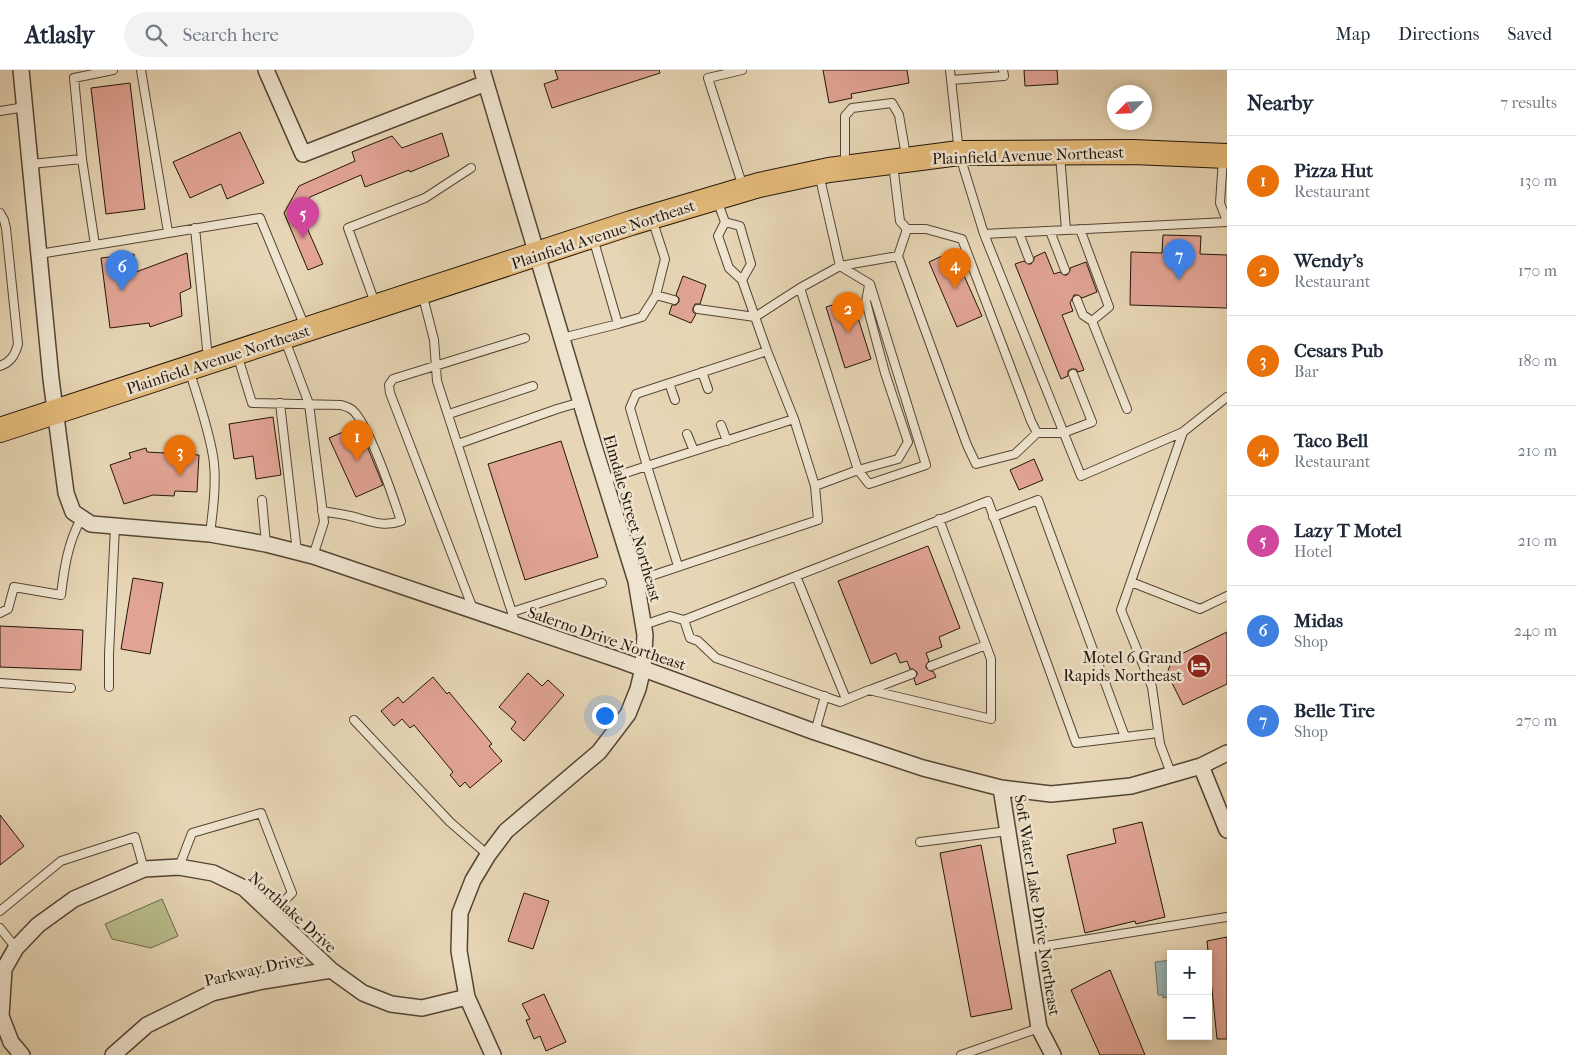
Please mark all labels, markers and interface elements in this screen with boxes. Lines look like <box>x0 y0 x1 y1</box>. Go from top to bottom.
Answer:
search box <box>124 12 474 57</box>
text: Atlasly <box>25 21 94 49</box>
icon: search <box>142 21 170 49</box>
text: Search here <box>182 24 279 46</box>
text: Map <box>1336 24 1370 45</box>
text: Directions <box>1398 24 1479 45</box>
text: Saved <box>1507 24 1552 45</box>
north arrow <box>1107 85 1152 130</box>
text: Nearby <box>1247 91 1313 115</box>
text: 7 results <box>1500 93 1557 112</box>
street label: Plainfield Avenue Northeast <box>932 143 1125 168</box>
text: Pizza Hut <box>1294 160 1373 182</box>
text: 1 <box>1260 171 1266 190</box>
text: 130 m <box>1519 171 1557 190</box>
text: Restaurant <box>1294 182 1370 201</box>
street label: Plainfield Avenue Northeast <box>509 196 698 273</box>
pin: 5 <box>287 197 319 238</box>
pin: 7 <box>1163 239 1195 280</box>
pin: 4 <box>939 248 971 289</box>
pin: 6 <box>106 250 138 291</box>
text: Wendy's <box>1294 250 1363 272</box>
text: 2 <box>1259 261 1267 280</box>
text: 170 m <box>1518 261 1557 280</box>
text: Restaurant <box>1294 272 1370 291</box>
pin: 2 <box>832 292 864 333</box>
street label: Plainfield Avenue Northeast <box>124 321 313 398</box>
text: Cesars Pub <box>1294 340 1383 362</box>
text: 3 <box>1260 351 1266 370</box>
text: 180 m <box>1518 351 1557 370</box>
text: Bar <box>1294 362 1319 381</box>
pin: 1 <box>341 420 373 461</box>
text: Taco Bell <box>1294 430 1368 452</box>
street label: Elmdale Street Northeast <box>600 432 666 604</box>
pin: 3 <box>164 435 196 476</box>
text: 4 <box>1258 441 1268 460</box>
text: 210 m <box>1518 441 1557 460</box>
text: Restaurant <box>1294 452 1370 471</box>
text: Lazy T Motel <box>1294 520 1402 542</box>
text: 5 <box>1260 531 1266 550</box>
text: 210 m <box>1518 531 1557 550</box>
text: Hotel <box>1294 542 1332 561</box>
street label: Salerno Drive Northeast <box>525 602 689 675</box>
text: Midas <box>1294 610 1343 632</box>
text: 6 <box>1259 621 1267 640</box>
text: 240 m <box>1514 621 1557 640</box>
text: Shop <box>1294 632 1328 651</box>
place label: Motel 6 Grand Rapids Northeast <box>1063 648 1182 685</box>
hotel icon: Motel 6 Grand Rapids Northeast <box>1186 653 1212 679</box>
text: Belle Tire <box>1294 700 1375 722</box>
your location <box>592 703 618 729</box>
text: 7 <box>1259 711 1267 730</box>
text: 270 m <box>1516 711 1557 730</box>
text: Shop <box>1294 722 1328 741</box>
street label: Soft Water Lake Drive Northeast <box>1011 793 1064 1017</box>
street label: Northlake Drive <box>245 868 341 957</box>
street label: Parkway Drive <box>202 949 306 990</box>
map controls <box>1167 950 1212 1040</box>
button: + <box>1167 950 1212 995</box>
button: − <box>1167 995 1212 1040</box>

